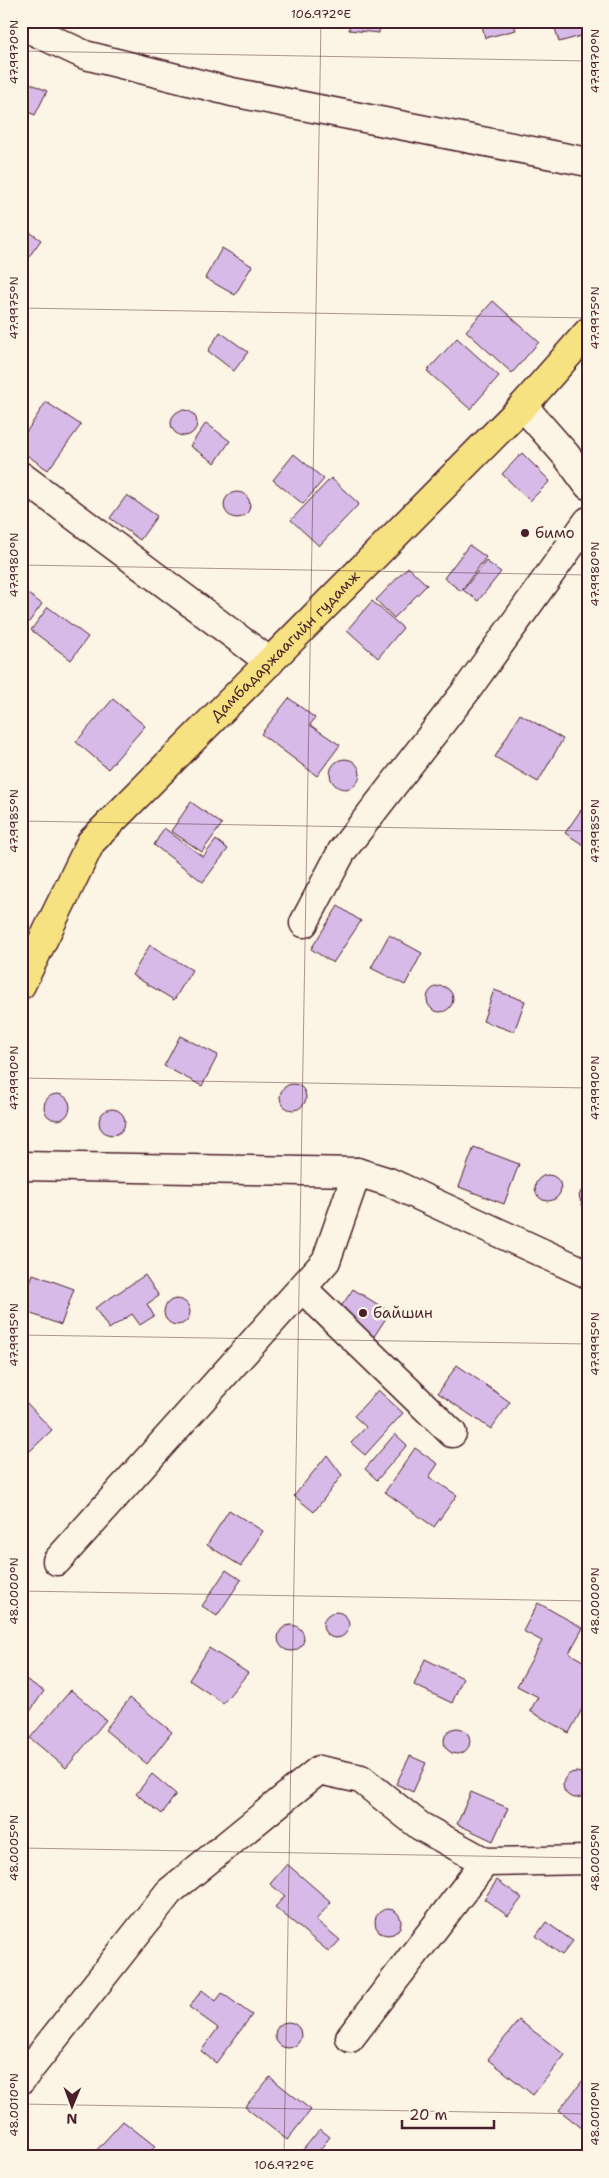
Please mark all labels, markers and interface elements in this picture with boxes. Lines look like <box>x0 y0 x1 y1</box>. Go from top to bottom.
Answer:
text: 106.972°E <box>291 6 351 22</box>
text: 47.9970°N <box>6 20 22 84</box>
text: 47.9970°N <box>587 29 603 93</box>
text: 47.9975°N <box>6 276 22 340</box>
text: 47.9975°N <box>587 286 603 350</box>
place label: бимо <box>535 523 575 543</box>
marker: бимо <box>519 527 531 539</box>
text: 47.9980°N <box>6 533 22 597</box>
text: 47.9980°N <box>587 542 603 606</box>
street label: Дамбадаржаагийн гудамж <box>206 566 365 726</box>
text: 47.9985°N <box>6 789 22 853</box>
text: 47.9985°N <box>587 799 603 863</box>
text: 47.9990°N <box>6 1046 22 1110</box>
text: 47.9990°N <box>587 1056 603 1120</box>
text: 47.9995°N <box>6 1303 22 1367</box>
place label: байшин <box>373 1303 433 1323</box>
marker: байшин <box>357 1307 369 1319</box>
text: 47.9995°N <box>587 1312 603 1376</box>
text: 48.0000°N <box>6 1557 22 1625</box>
text: 48.0000°N <box>587 1567 603 1635</box>
text: 48.0005°N <box>6 1815 22 1881</box>
text: 48.0005°N <box>587 1825 603 1891</box>
text: 48.0010°N <box>6 2073 22 2137</box>
north arrow <box>48 2080 98 2130</box>
text: 48.0010°N <box>587 2082 603 2146</box>
scale bar <box>402 2098 494 2130</box>
text: 20 m <box>409 2105 448 2125</box>
text: N <box>66 2110 77 2128</box>
text: 106.972°E <box>254 2157 314 2173</box>

